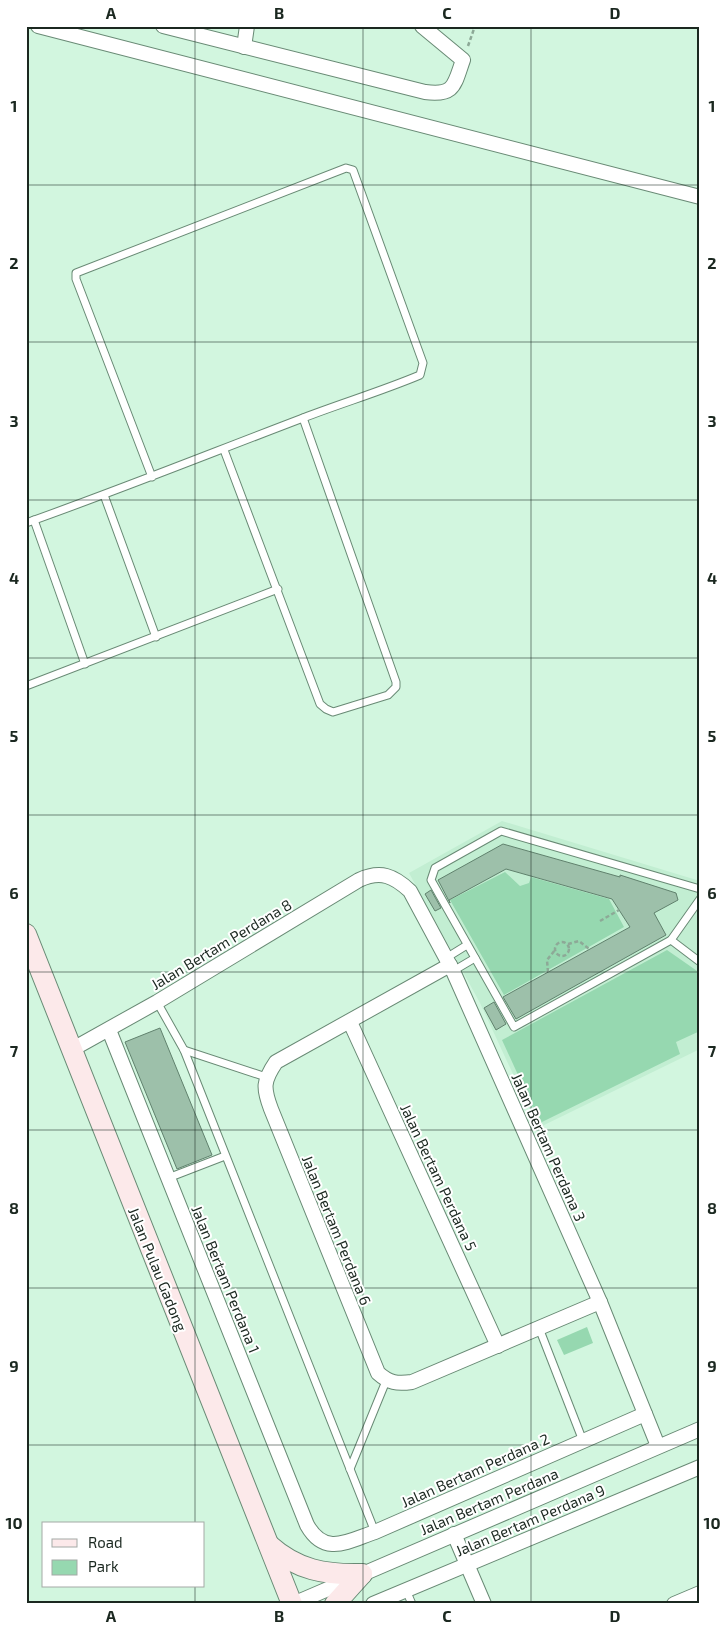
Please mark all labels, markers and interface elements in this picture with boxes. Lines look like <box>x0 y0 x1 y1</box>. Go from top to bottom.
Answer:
text: A <box>106 3 117 22</box>
text: B <box>274 3 284 22</box>
text: C <box>442 3 452 22</box>
text: D <box>610 3 621 22</box>
text: 1 <box>11 96 17 115</box>
text: 1 <box>709 96 715 115</box>
text: 2 <box>9 253 19 272</box>
text: 2 <box>707 253 717 272</box>
text: 3 <box>9 411 19 430</box>
text: 3 <box>707 411 717 430</box>
text: 4 <box>9 568 19 587</box>
text: 4 <box>707 568 717 587</box>
text: 5 <box>10 726 19 745</box>
text: 5 <box>708 726 717 745</box>
text: 6 <box>9 883 19 902</box>
text: 6 <box>707 883 717 902</box>
street label: Jalan Bertam Perdana 8 <box>147 895 295 993</box>
text: 7 <box>10 1041 19 1060</box>
text: 7 <box>708 1041 717 1060</box>
street label: Jalan Bertam Perdana 3 <box>508 1070 590 1224</box>
street label: Jalan Bertam Perdana 5 <box>397 1101 481 1253</box>
street label: Jalan Bertam Perdana 6 <box>299 1152 375 1308</box>
text: 8 <box>9 1198 19 1217</box>
text: 8 <box>707 1198 717 1217</box>
street label: Jalan Bertam Perdana 1 <box>188 1203 264 1355</box>
street label: Jalan Pulau Gadong <box>125 1204 191 1334</box>
text: 9 <box>9 1356 19 1375</box>
text: 9 <box>707 1356 717 1375</box>
street label: Jalan Bertam Perdana 2 <box>398 1429 552 1511</box>
street label: Jalan Bertam Perdana <box>417 1464 561 1538</box>
street label: Jalan Bertam Perdana 9 <box>453 1480 607 1560</box>
text: 10 <box>5 1513 23 1532</box>
text: 10 <box>703 1513 721 1532</box>
legend <box>42 1522 205 1588</box>
text: Road <box>88 1533 123 1551</box>
text: Park <box>88 1557 119 1575</box>
text: A <box>106 1606 117 1625</box>
text: B <box>274 1606 284 1625</box>
text: C <box>442 1606 452 1625</box>
text: D <box>610 1606 621 1625</box>

